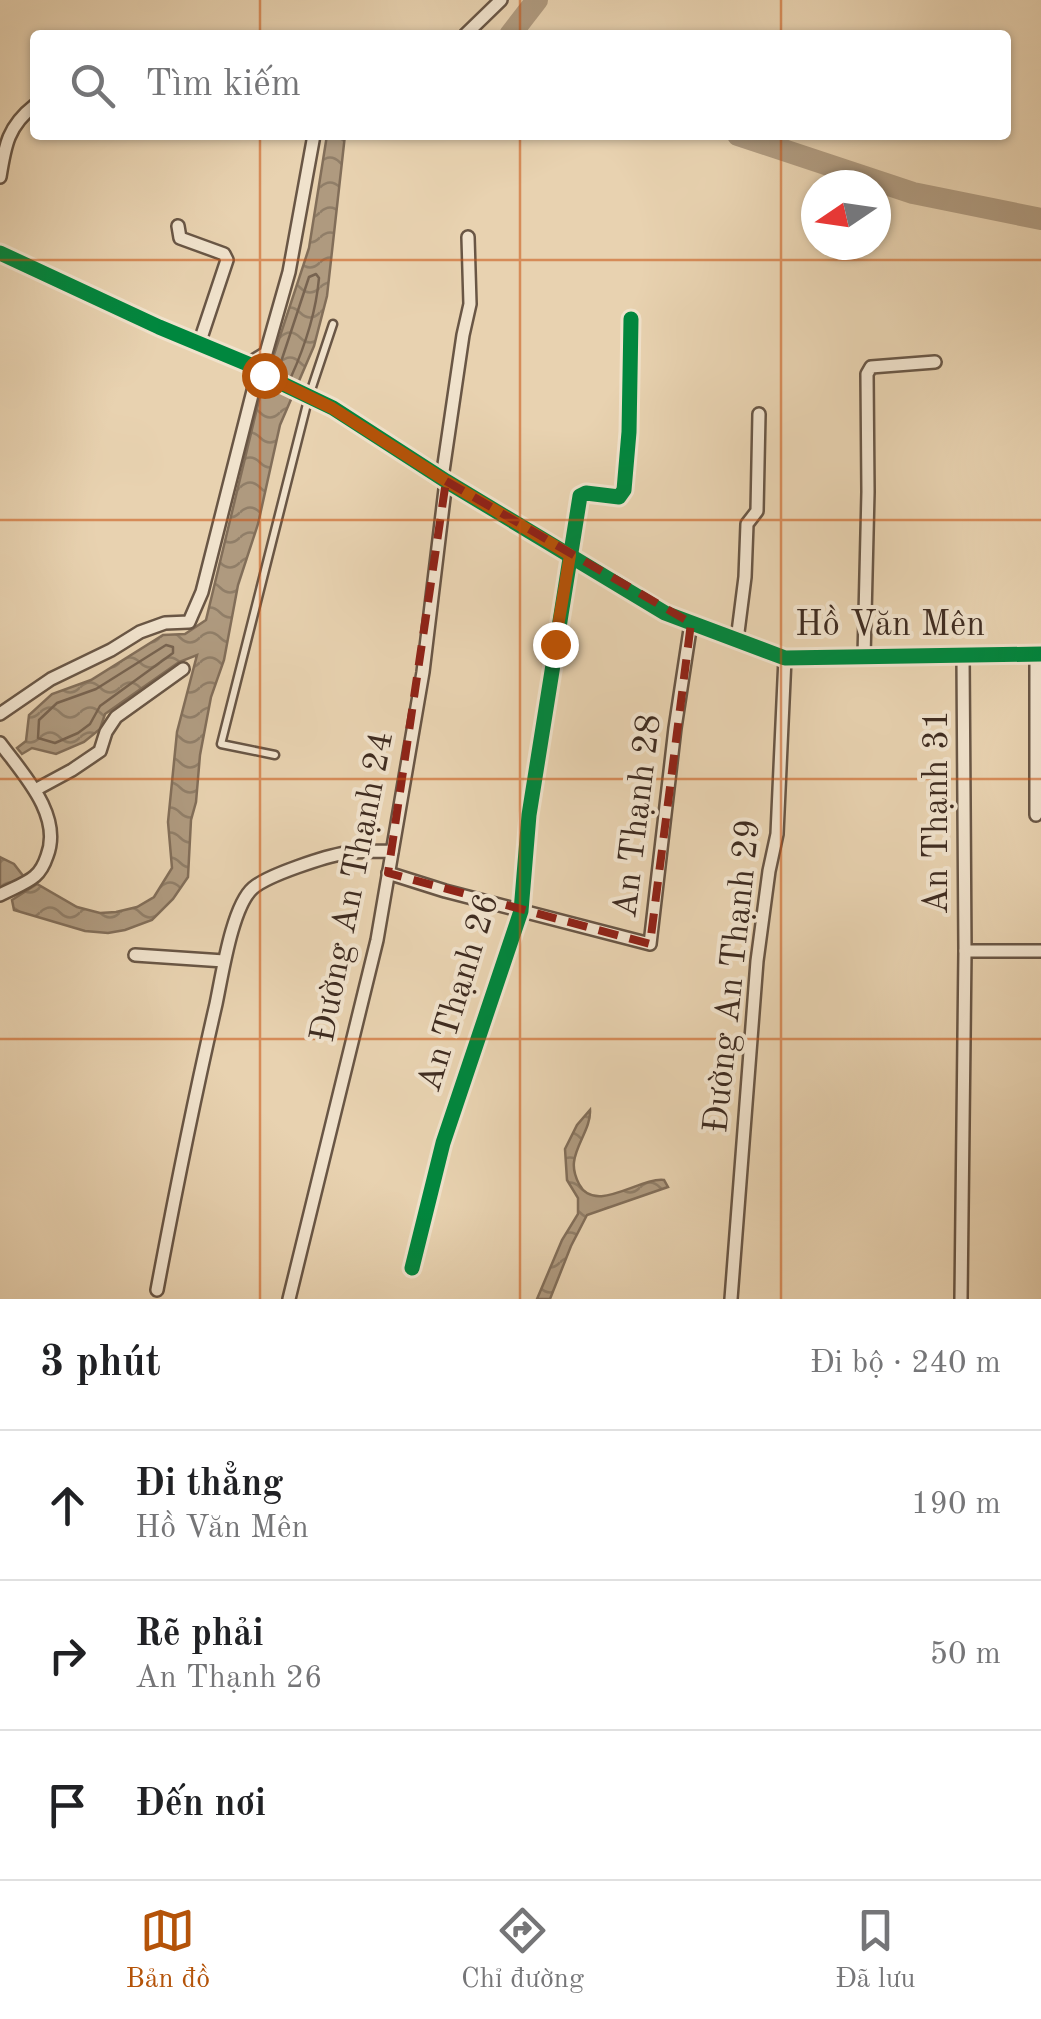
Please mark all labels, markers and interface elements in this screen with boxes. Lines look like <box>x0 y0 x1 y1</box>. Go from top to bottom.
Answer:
search box <box>30 30 1011 140</box>
icon: search <box>65 58 120 113</box>
text: Tìm kiếm <box>145 66 301 104</box>
north arrow <box>801 170 891 260</box>
route start <box>242 353 288 399</box>
street label: Hồ Văn Mên <box>795 604 985 643</box>
route end <box>533 622 579 668</box>
street label: An Thạnh 31 <box>920 709 955 915</box>
street label: An Thạnh 28 <box>608 712 668 920</box>
street label: Đường An Thạnh 24 <box>306 729 400 1045</box>
street label: Đường An Thạnh 29 <box>699 817 767 1135</box>
street label: An Thạnh 26 <box>412 890 506 1096</box>
text: 3 phút <box>40 1343 161 1385</box>
text: Đi bộ · 240 m <box>810 1348 1001 1380</box>
text: Đi thẳng <box>135 1466 283 1504</box>
icon: ahead <box>40 1478 95 1533</box>
text: 190 m <box>911 1489 1001 1521</box>
text: Hồ Văn Mên <box>135 1513 309 1545</box>
text: Rẽ phải <box>135 1616 264 1654</box>
icon: right <box>40 1628 95 1683</box>
text: 50 m <box>930 1639 1001 1671</box>
text: An Thạnh 26 <box>135 1663 323 1695</box>
icon: arrive <box>40 1778 95 1833</box>
text: Đến nơi <box>135 1786 266 1824</box>
tab: Bản đồ <box>125 1903 210 1998</box>
tab: Chỉ đường <box>461 1903 584 1998</box>
tab: Đã lưu <box>835 1903 916 1998</box>

